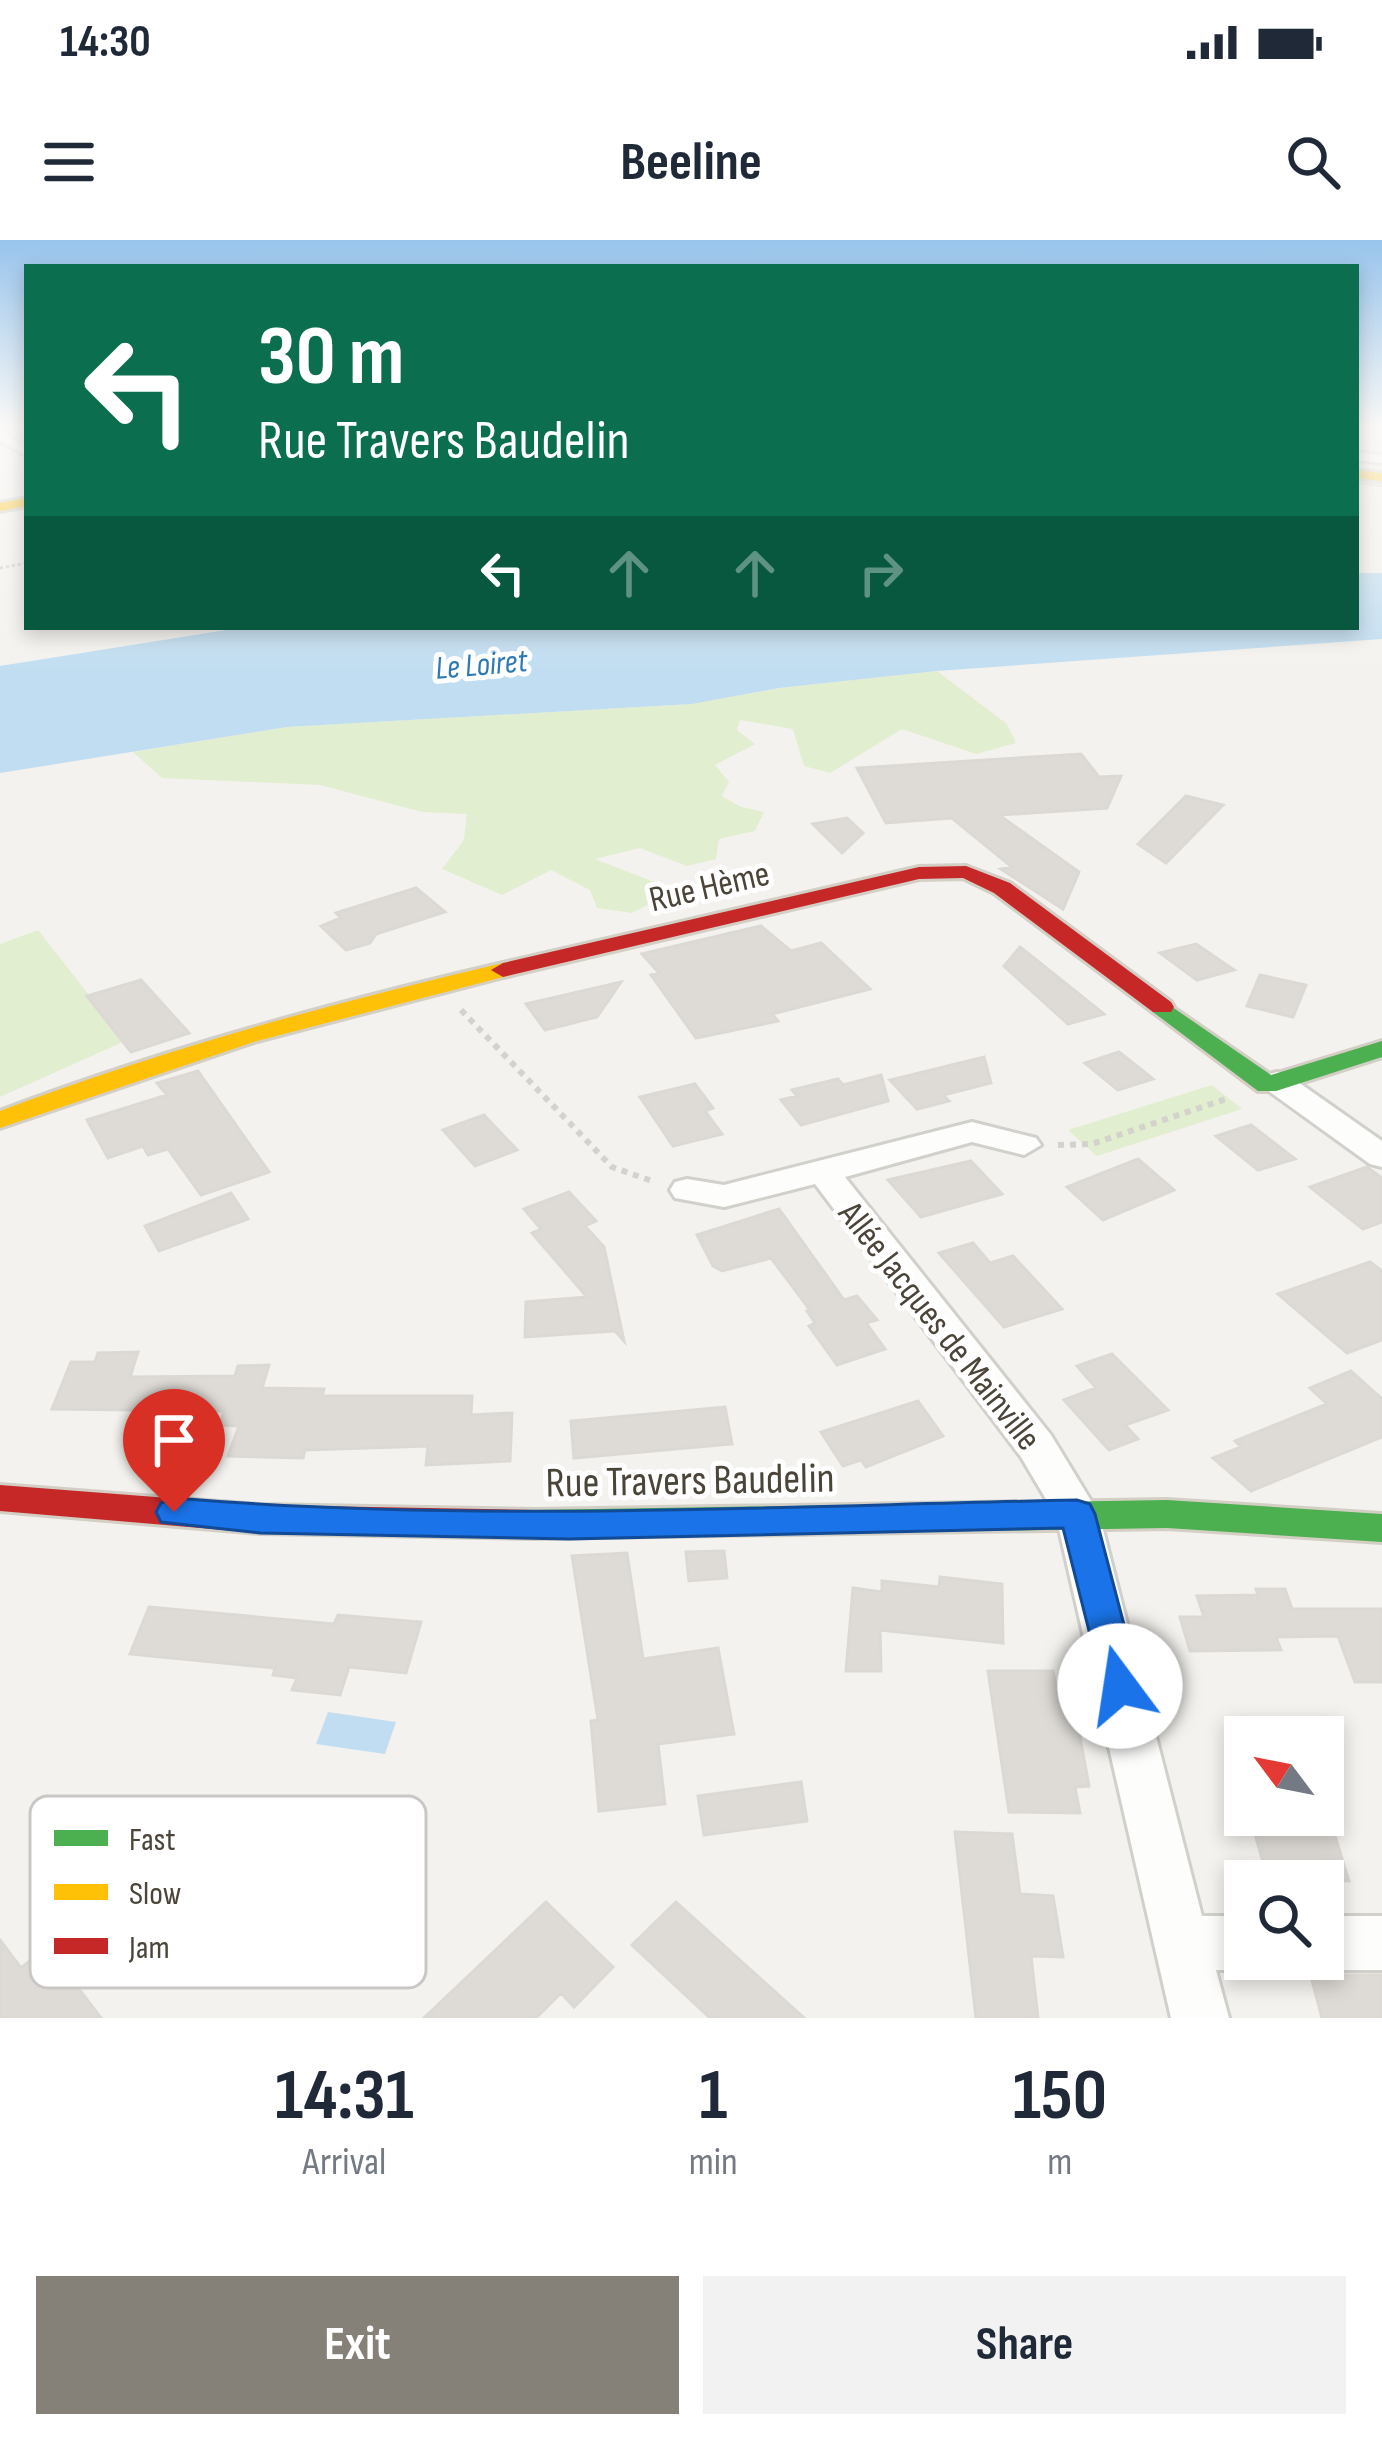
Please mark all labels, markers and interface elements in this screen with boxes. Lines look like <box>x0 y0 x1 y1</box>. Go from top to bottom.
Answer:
text: 14:30 <box>60 15 151 70</box>
icon: menu <box>36 129 102 195</box>
icon: search <box>1280 129 1346 195</box>
text: Beeline <box>620 130 762 195</box>
text: 30 m <box>258 307 404 408</box>
icon: left <box>60 312 216 468</box>
text: Rue Travers Baudelin <box>258 409 630 474</box>
icon: left <box>470 540 536 606</box>
icon: ahead <box>596 540 662 606</box>
icon: ahead <box>722 540 788 606</box>
icon: right <box>848 540 914 606</box>
water label: Le Loiret <box>434 641 530 689</box>
street label: Rue Hème <box>645 853 774 922</box>
street label: Allée Jacques de Mainville <box>828 1193 1049 1459</box>
pin <box>123 1389 225 1512</box>
icon: arrive <box>141 1407 207 1473</box>
street label: Rue Travers Baudelin <box>545 1453 835 1510</box>
position arrow <box>1057 1623 1183 1749</box>
north arrow <box>1224 1716 1344 1836</box>
map controls <box>1224 1716 1344 1980</box>
legend <box>30 1796 426 1988</box>
text: Fast <box>129 1820 176 1860</box>
button: search <box>1224 1860 1344 1980</box>
text: Slow <box>129 1874 181 1914</box>
text: Jam <box>128 1928 170 1968</box>
text: 14:31 <box>275 2053 414 2140</box>
text: 1 <box>699 2053 727 2140</box>
text: 150 <box>1013 2053 1107 2140</box>
text: Arrival <box>302 2139 386 2186</box>
text: min <box>689 2139 738 2186</box>
text: m <box>1047 2139 1072 2186</box>
button: Exit <box>36 2276 679 2414</box>
button: Share <box>703 2276 1346 2414</box>

